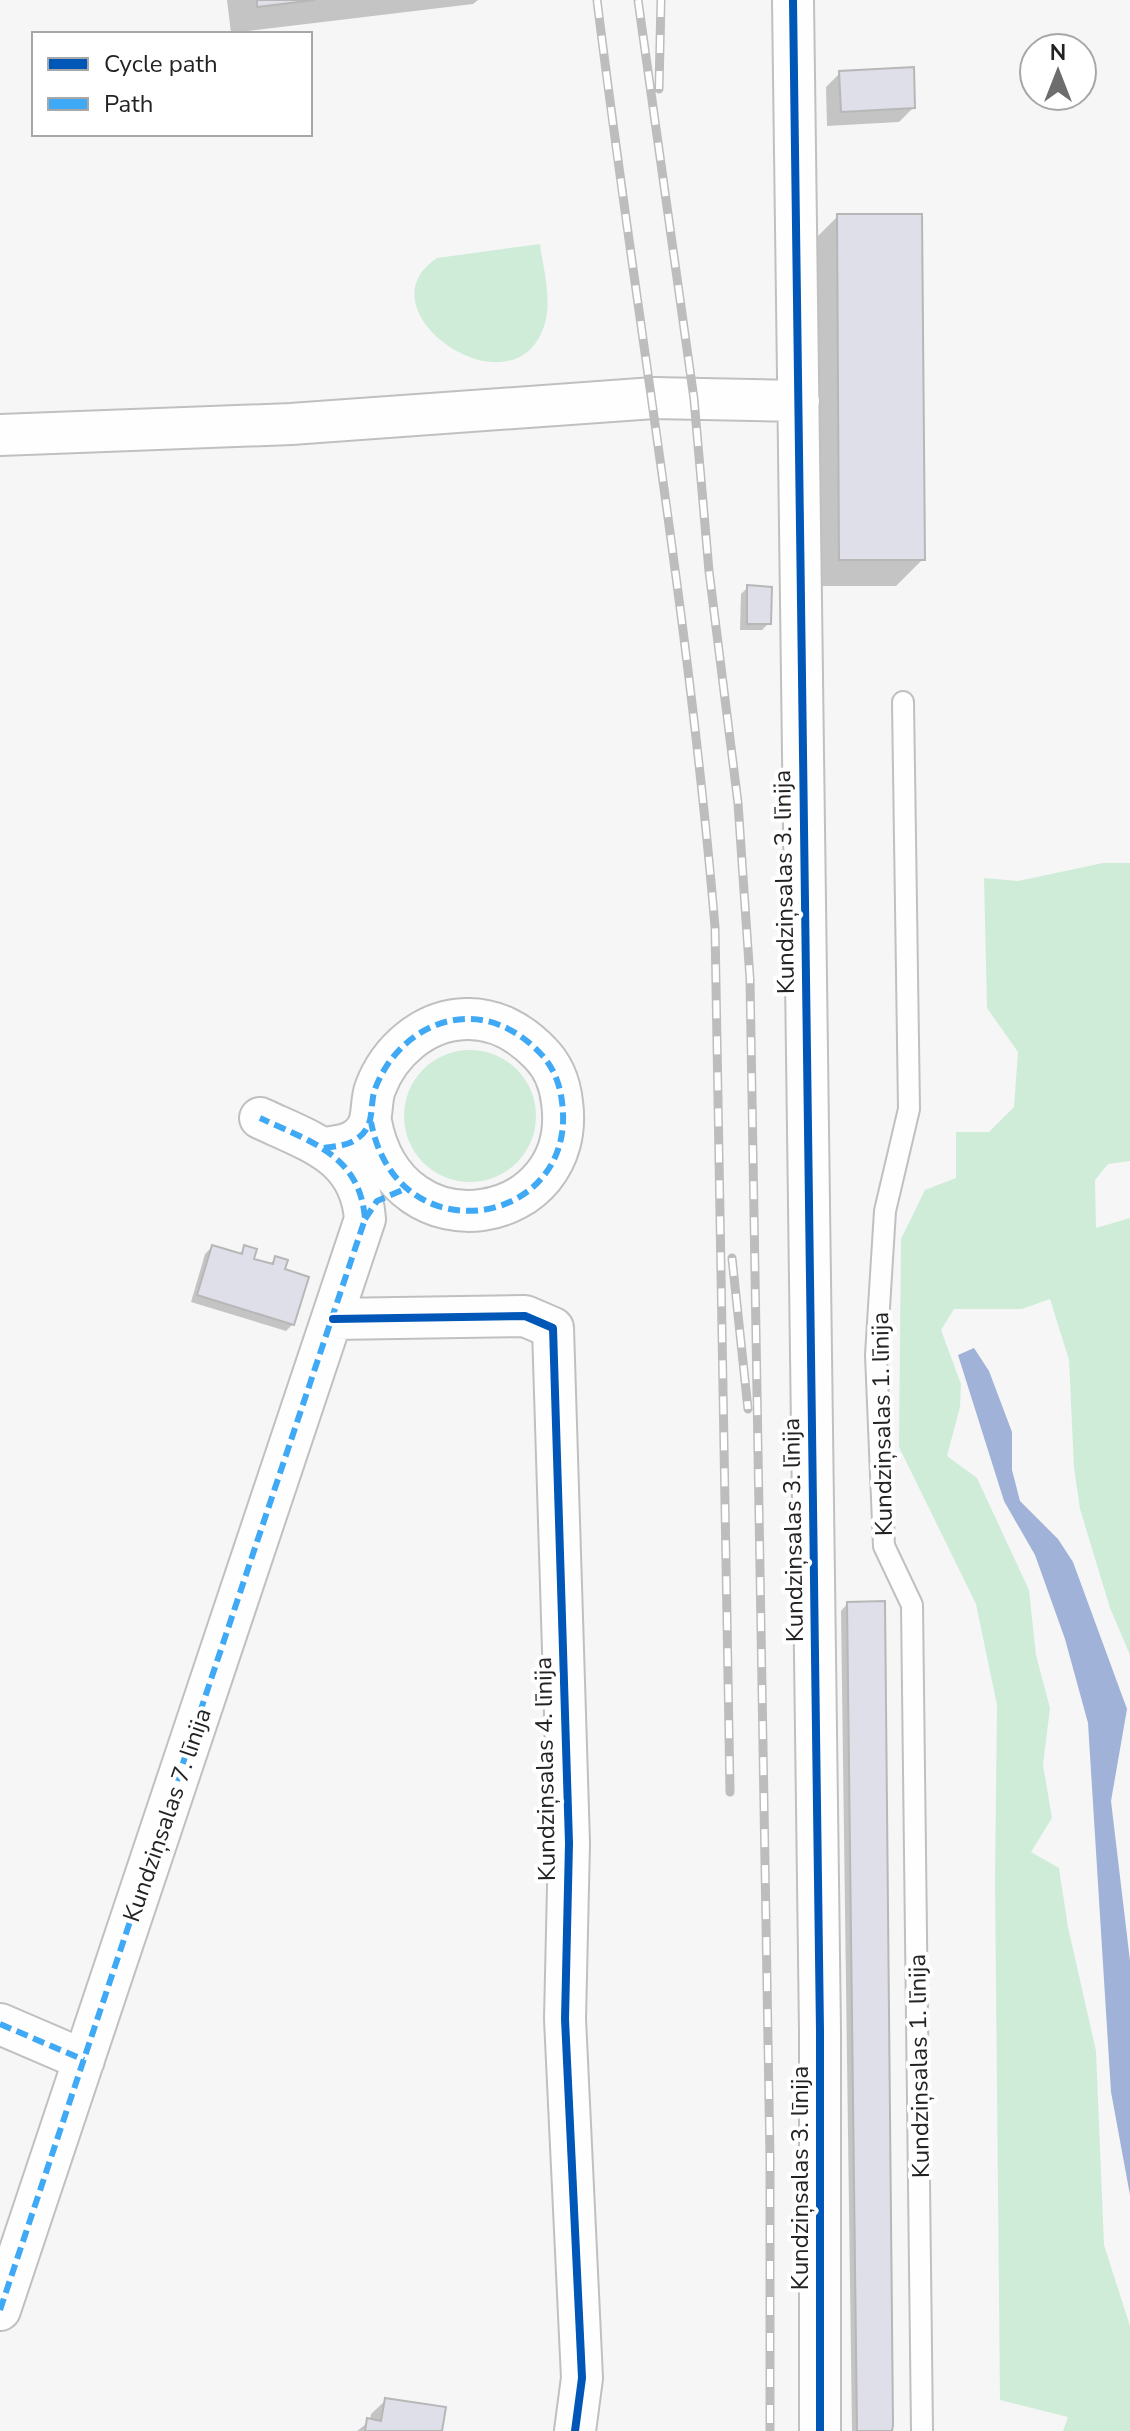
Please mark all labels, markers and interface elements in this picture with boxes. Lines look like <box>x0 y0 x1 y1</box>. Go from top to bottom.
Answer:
legend <box>32 32 312 136</box>
north arrow <box>1018 32 1098 112</box>
text: N <box>1050 38 1066 68</box>
text: Cycle path <box>104 48 218 80</box>
text: Path <box>104 88 153 120</box>
street label: Kundziņsalas 3. līnija <box>766 770 802 994</box>
street label: Kundziņsalas 1. līnija <box>864 1312 900 1536</box>
street label: Kundziņsalas 3. līnija <box>775 1418 811 1642</box>
street label: Kundziņsalas 4. līnija <box>527 1657 563 1881</box>
street label: Kundziņsalas 7. līnija <box>115 1704 219 1926</box>
street label: Kundziņsalas 1. līnija <box>901 1954 937 2178</box>
street label: Kundziņsalas 3. līnija <box>784 2066 816 2290</box>

